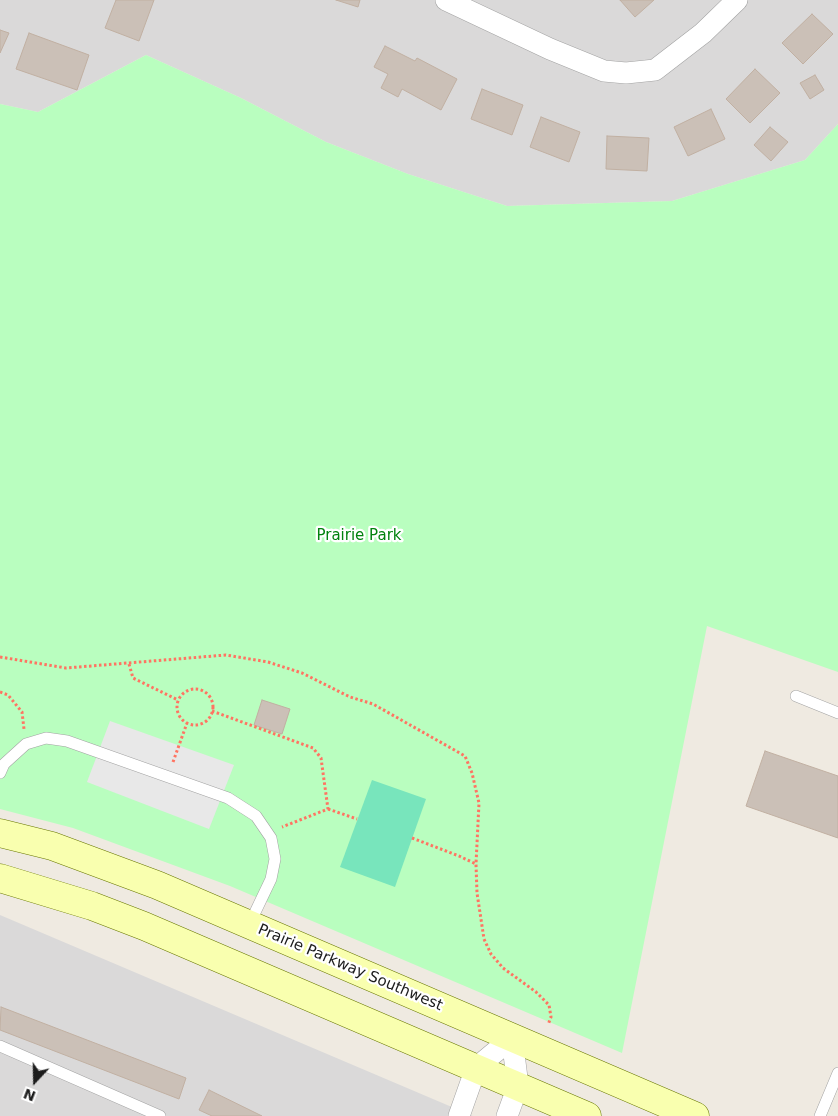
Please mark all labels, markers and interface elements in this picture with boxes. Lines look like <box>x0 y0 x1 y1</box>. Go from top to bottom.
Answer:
park label: Prairie Park <box>316 527 402 545</box>
street label: Prairie Parkway Southwest <box>255 921 445 1015</box>
north arrow <box>10 1056 60 1106</box>
text: N <box>21 1085 38 1105</box>

